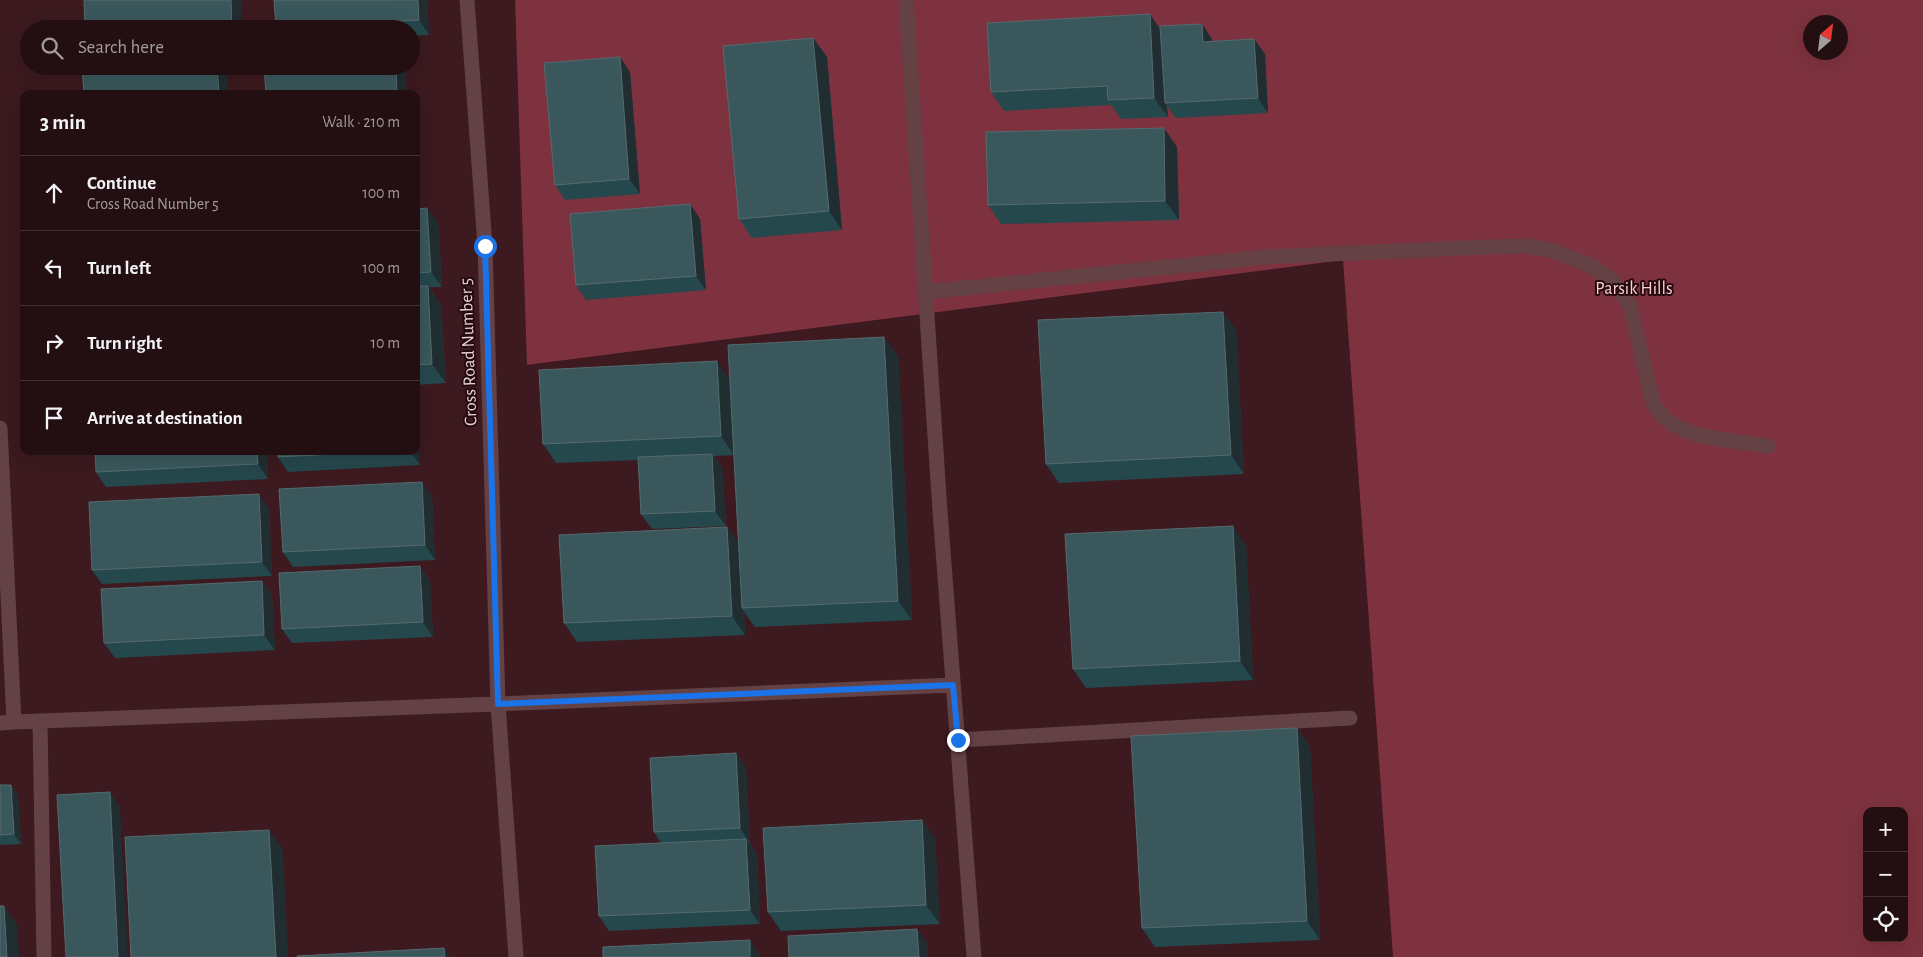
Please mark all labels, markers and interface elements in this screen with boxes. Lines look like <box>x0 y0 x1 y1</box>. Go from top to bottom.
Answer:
north arrow <box>1803 15 1848 60</box>
search box <box>20 20 420 75</box>
icon: search <box>38 34 66 62</box>
text: Search here <box>78 38 164 57</box>
text: 3 min <box>40 112 86 133</box>
text: Walk · 210 m <box>322 114 400 130</box>
text: Continue <box>87 174 156 193</box>
icon: ahead <box>40 179 68 207</box>
text: 100 m <box>362 185 400 201</box>
text: Cross Road Number 5 <box>87 196 219 212</box>
route start <box>474 235 497 258</box>
icon: left <box>40 254 68 282</box>
text: Turn left <box>87 259 151 278</box>
text: 100 m <box>362 260 400 276</box>
street label: Cross Road Number 5 <box>457 278 481 426</box>
park label: Parsik Hills <box>1595 280 1673 298</box>
icon: right <box>40 329 68 357</box>
text: Turn right <box>87 334 162 353</box>
text: 10 m <box>371 335 400 351</box>
icon: arrive <box>40 404 68 432</box>
text: Arrive at destination <box>87 409 243 428</box>
route end <box>947 729 970 752</box>
map controls <box>1863 807 1908 942</box>
button: + <box>1863 807 1908 852</box>
button: − <box>1863 852 1908 897</box>
button: locate <box>1863 897 1908 942</box>

